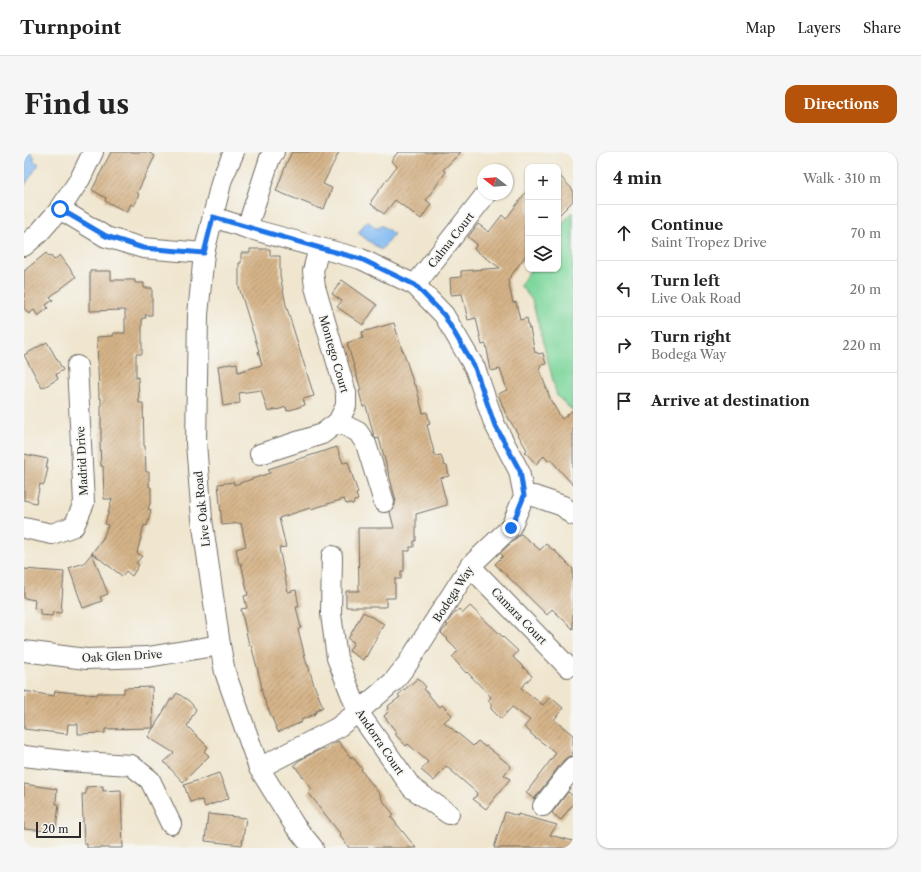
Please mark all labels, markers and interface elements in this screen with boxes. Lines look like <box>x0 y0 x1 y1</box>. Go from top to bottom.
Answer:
text: Turnpoint <box>20 16 121 39</box>
text: Map <box>745 19 775 37</box>
text: Layers <box>797 19 841 37</box>
text: Share <box>863 19 901 37</box>
button: Directions <box>785 85 897 123</box>
text: Find us <box>24 87 129 121</box>
north arrow <box>477 164 513 200</box>
map controls <box>525 164 561 272</box>
button: + <box>525 164 561 200</box>
text: 4 min <box>613 168 662 188</box>
text: Walk · 310 m <box>803 170 881 186</box>
route start <box>51 200 69 218</box>
button: − <box>525 200 561 236</box>
street label: Calma Court <box>425 209 477 271</box>
text: Continue <box>651 215 723 234</box>
icon: ahead <box>613 222 635 244</box>
text: 70 m <box>851 225 881 241</box>
text: Saint Tropez Drive <box>651 234 767 250</box>
button: layers <box>525 236 561 272</box>
text: Turn left <box>651 271 720 290</box>
icon: left <box>613 278 635 300</box>
text: 20 m <box>850 281 881 297</box>
text: Live Oak Road <box>651 290 741 306</box>
street label: Montego Court <box>316 313 352 395</box>
text: Turn right <box>651 327 731 346</box>
icon: right <box>613 334 635 356</box>
text: 220 m <box>842 337 881 353</box>
text: Bodega Way <box>651 346 727 362</box>
icon: arrive <box>613 390 635 412</box>
text: Arrive at destination <box>651 391 810 410</box>
street label: Madrid Drive <box>73 426 91 496</box>
street label: Live Oak Road <box>191 470 213 548</box>
route end <box>502 519 520 537</box>
street label: Bodega Way <box>430 563 477 625</box>
street label: Camara Court <box>488 585 550 648</box>
street label: Oak Glen Drive <box>81 647 163 665</box>
street label: Andorra Court <box>352 705 407 778</box>
scale bar <box>36 820 81 839</box>
text: 20 m <box>42 822 68 836</box>

